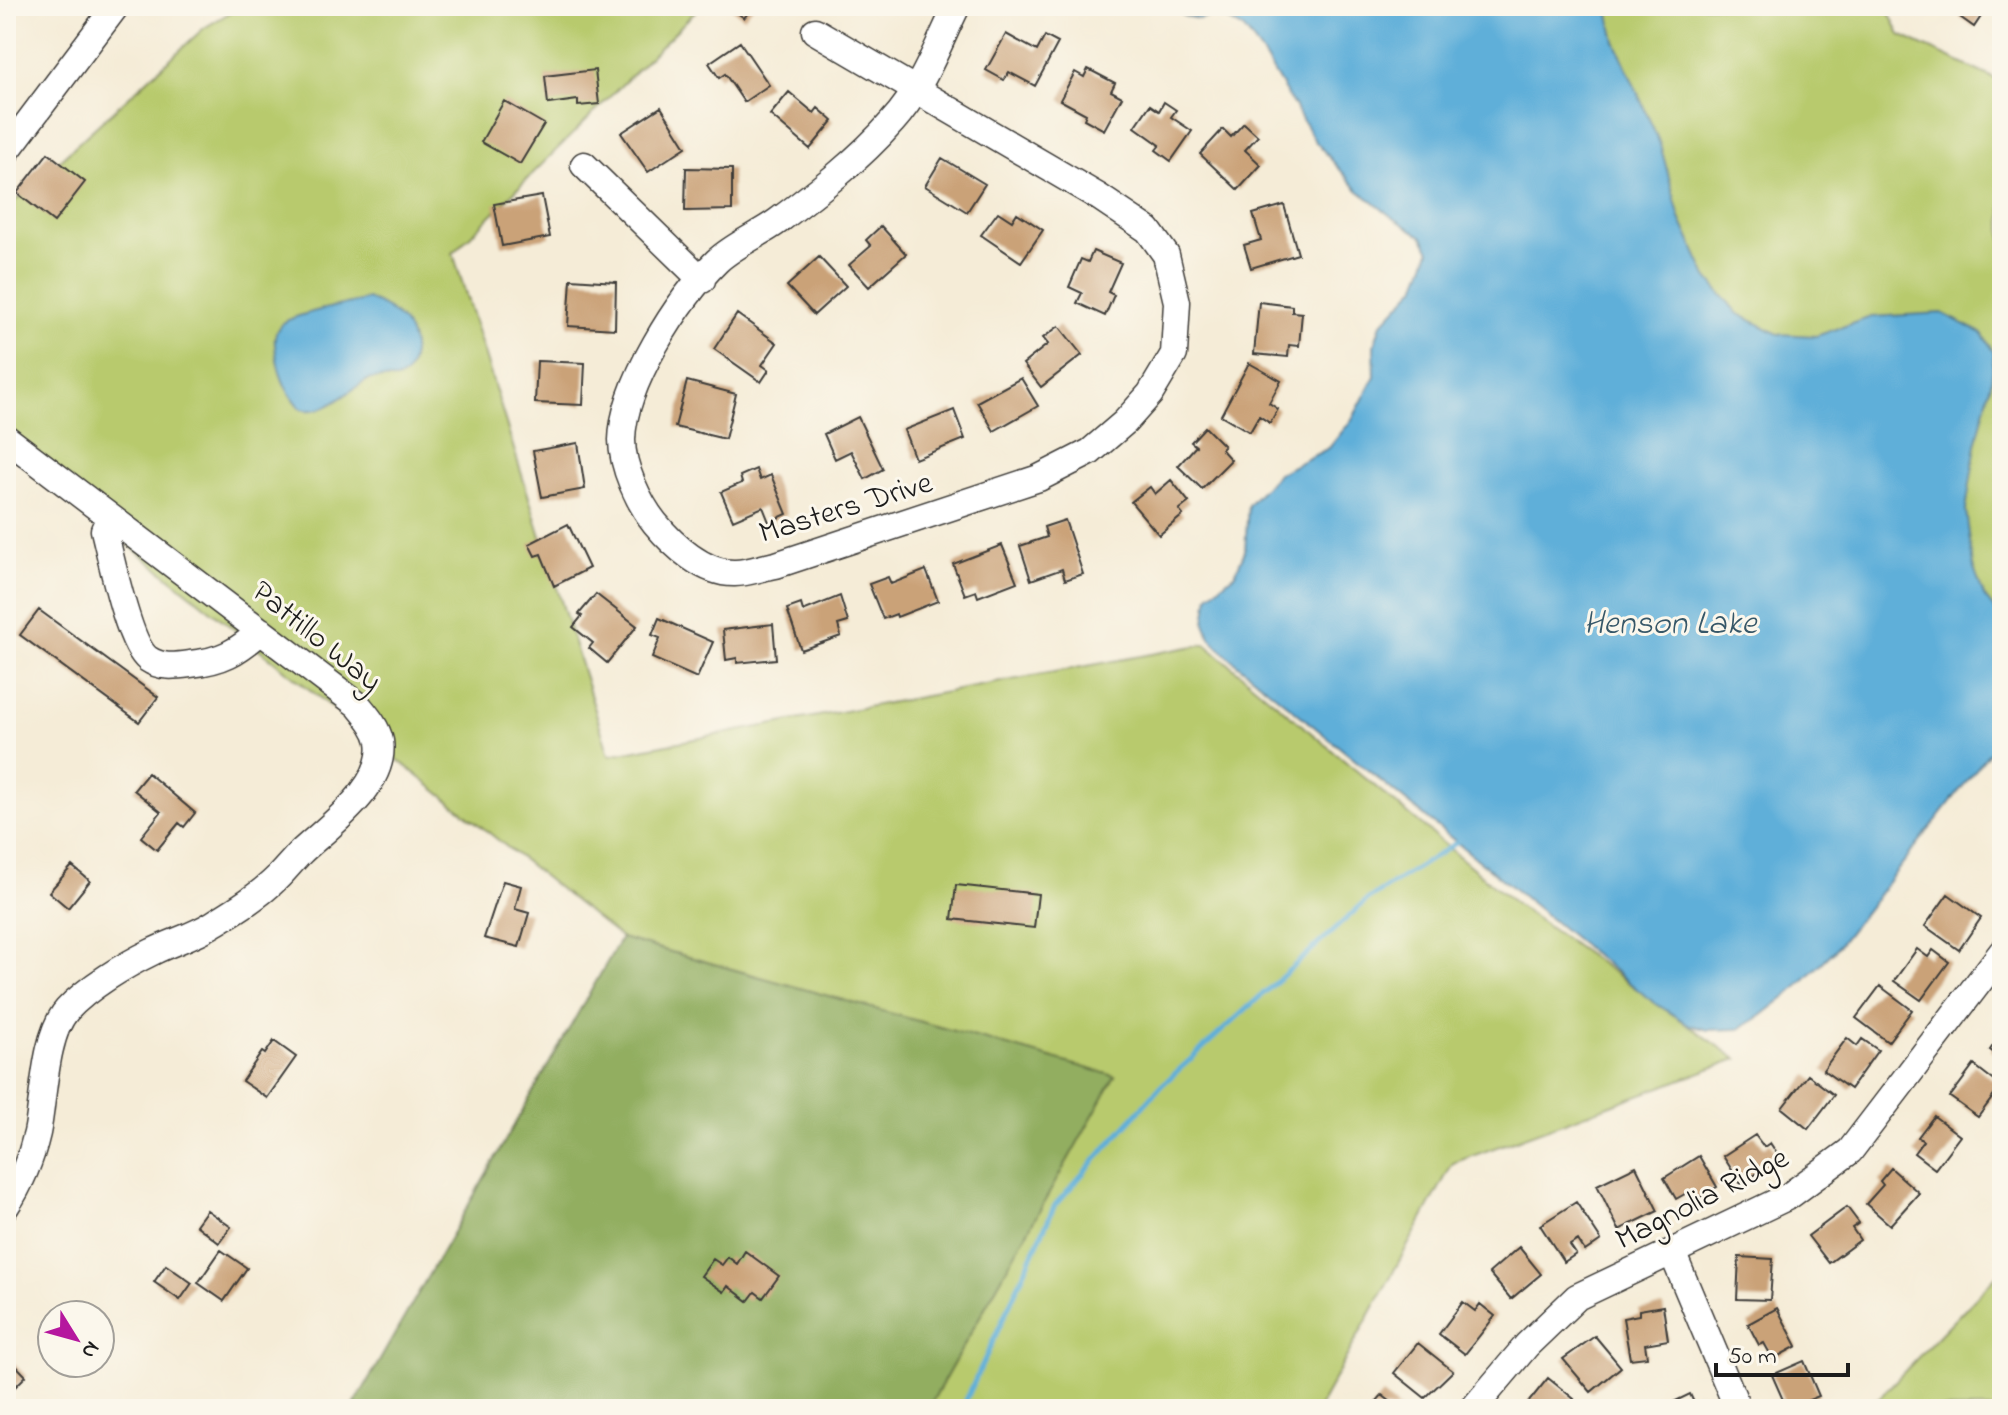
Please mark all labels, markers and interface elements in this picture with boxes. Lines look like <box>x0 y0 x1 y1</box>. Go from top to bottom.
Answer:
street label: Masters Drive <box>754 460 939 558</box>
street label: Pattillo Way <box>240 570 391 705</box>
water label: Henson Lake <box>1583 600 1758 650</box>
street label: Magnolia Ridge <box>1608 1136 1798 1264</box>
north arrow <box>36 1299 116 1379</box>
scale bar <box>1716 1327 1848 1377</box>
text: N <box>72 1334 107 1365</box>
text: 50 m <box>1728 1340 1777 1375</box>

